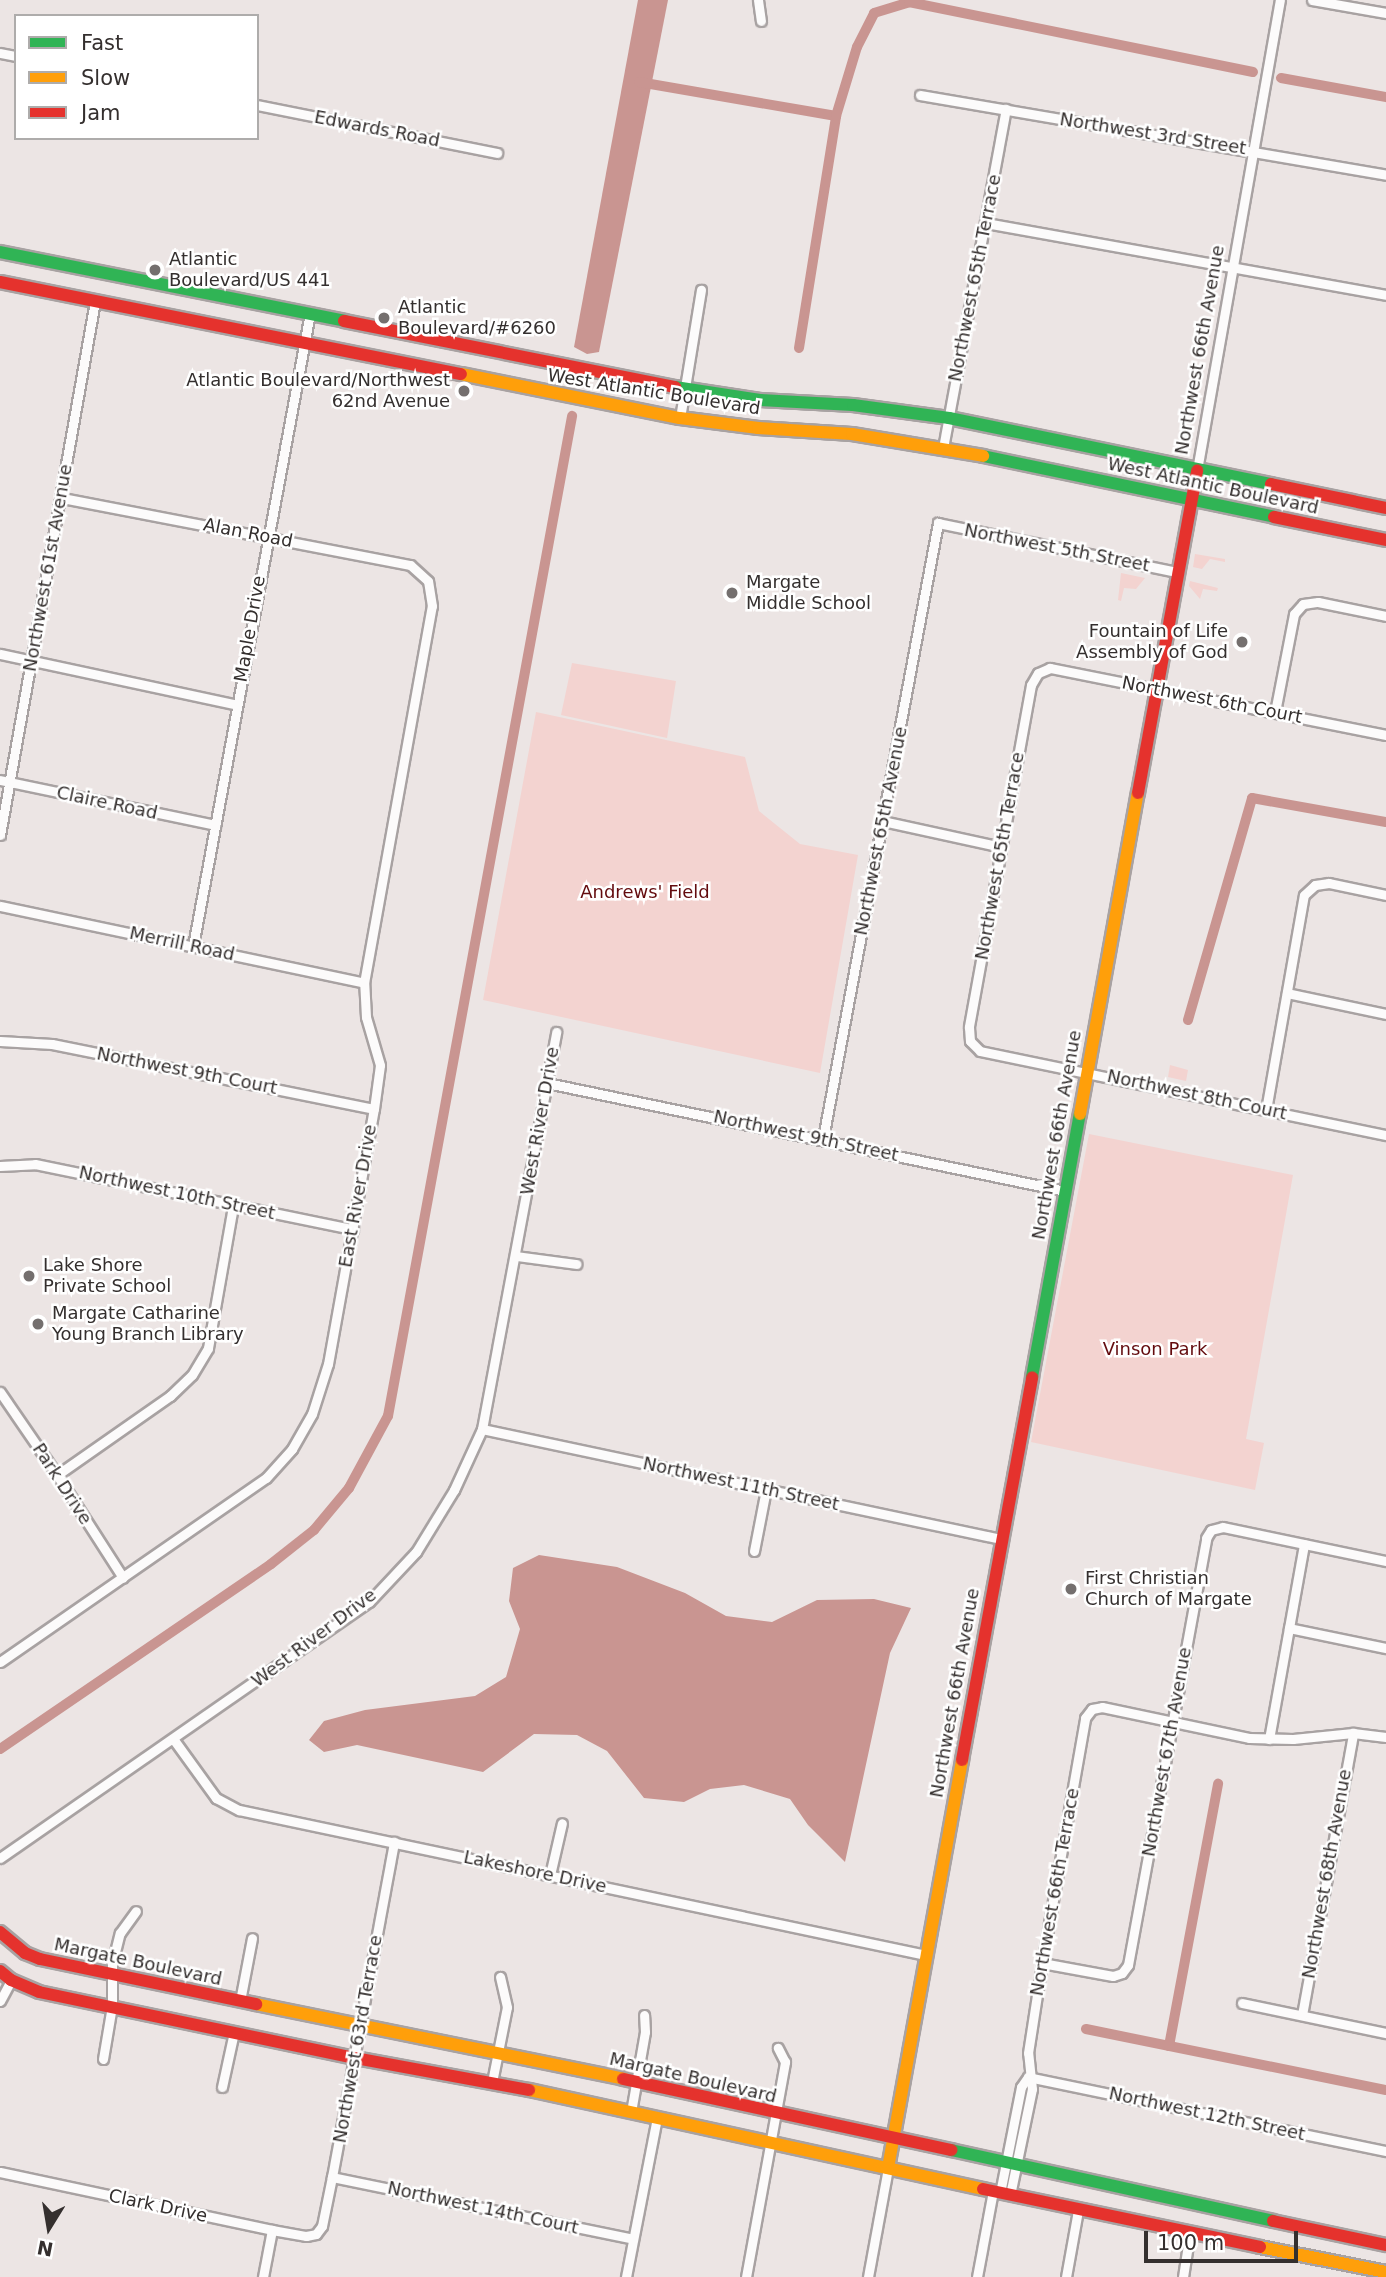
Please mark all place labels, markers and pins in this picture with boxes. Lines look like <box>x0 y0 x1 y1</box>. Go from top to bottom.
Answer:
place label: Atlantic Boulevard/US 441 <box>169 249 331 292</box>
marker: Atlantic Boulevard/US 441 <box>147 262 163 278</box>
place label: Atlantic Boulevard/#6260 <box>398 297 556 340</box>
marker: Atlantic Boulevard/#6260 <box>376 310 392 326</box>
place label: Atlantic Boulevard/Northwest 62nd Avenue <box>186 370 450 412</box>
marker: Atlantic Boulevard/Northwest 62nd Avenue <box>456 383 472 399</box>
place label: Margate Middle School <box>746 572 871 614</box>
marker: Margate Middle School <box>724 585 740 601</box>
place label: Fountain of Life Assembly of God <box>1076 621 1228 664</box>
marker: Fountain of Life Assembly of God <box>1234 634 1250 650</box>
place label: Lake Shore Private School <box>43 1255 171 1298</box>
marker: Lake Shore Private School <box>21 1268 37 1284</box>
place label: Margate Catharine Young Branch Library <box>52 1303 244 1346</box>
marker: Margate Catharine Young Branch Library <box>30 1316 46 1332</box>
place label: First Christian Church of Margate <box>1085 1568 1252 1610</box>
marker: First Christian Church of Margate <box>1063 1581 1079 1597</box>

